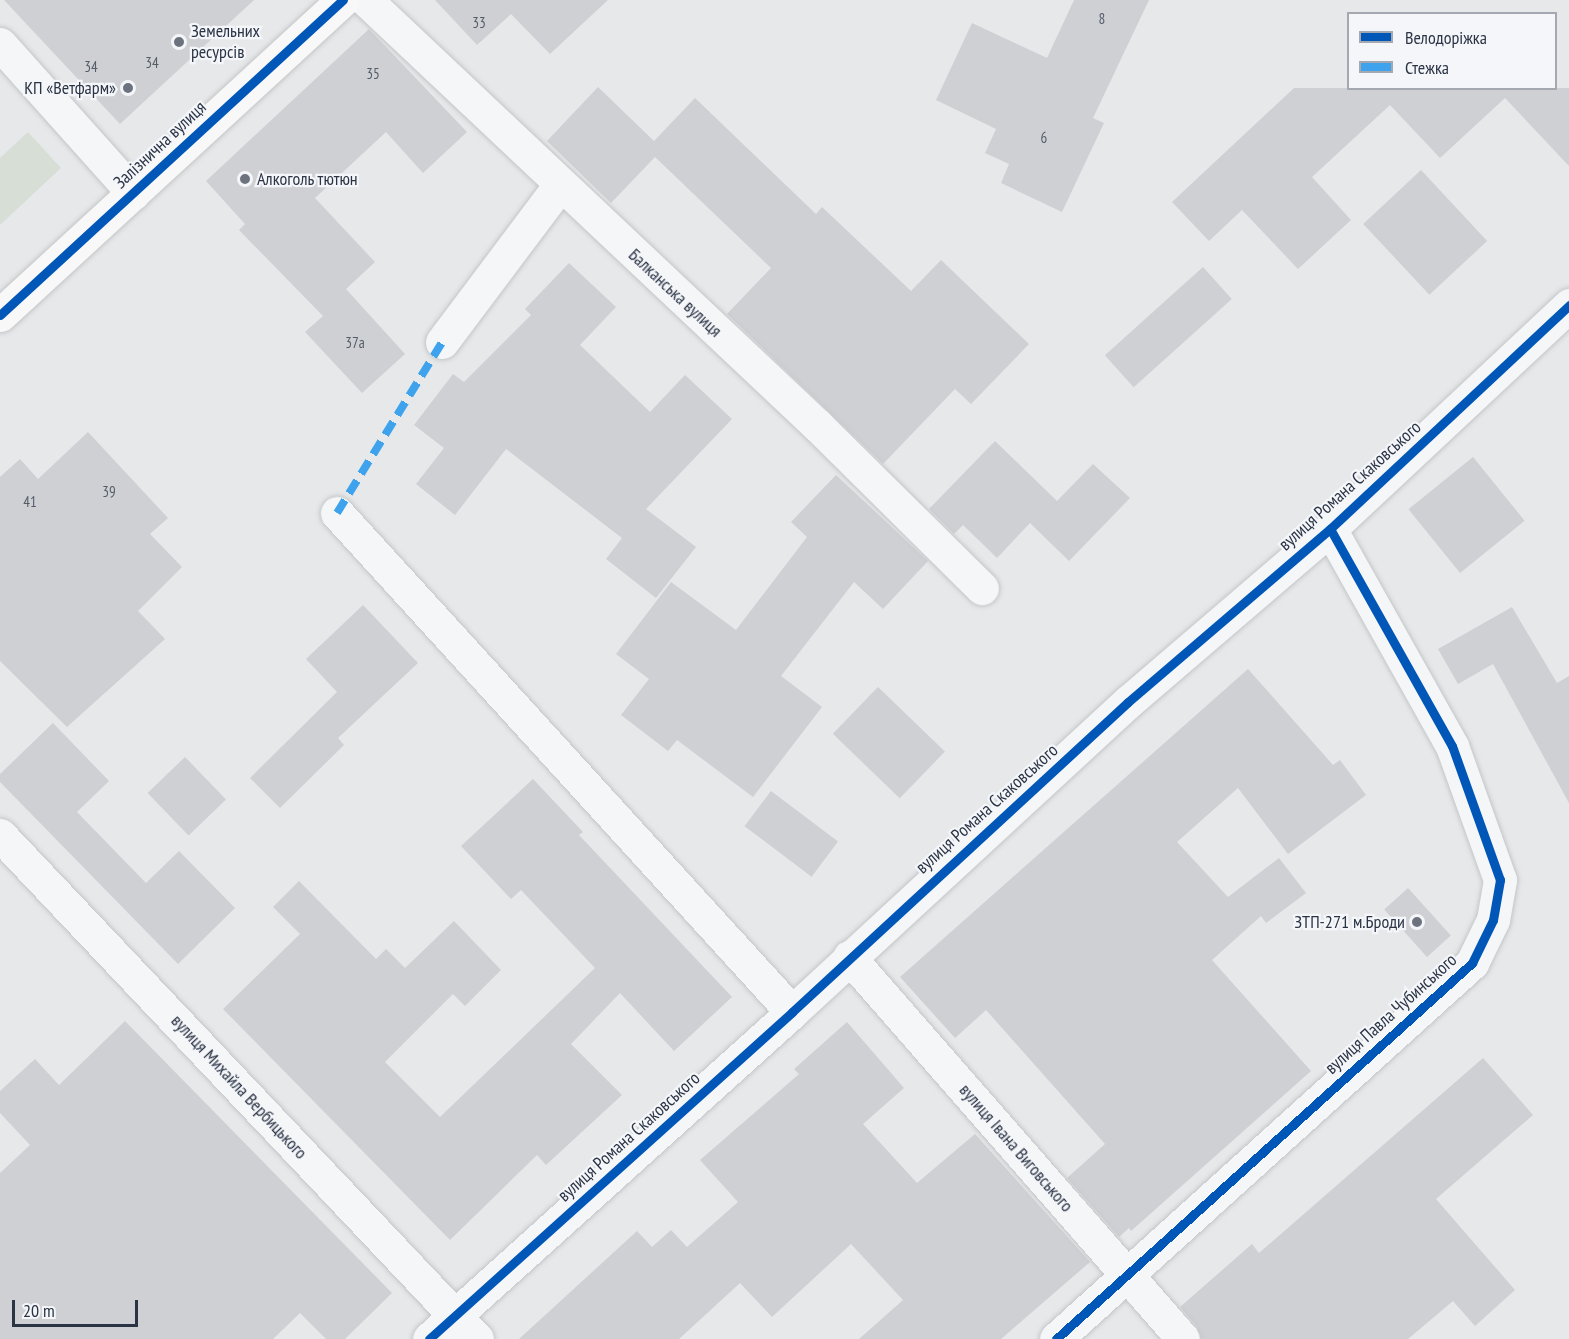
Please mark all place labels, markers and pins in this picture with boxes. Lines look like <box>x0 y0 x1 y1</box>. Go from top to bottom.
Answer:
place label: Земельних ресурсів <box>191 21 260 63</box>
marker: Земельних ресурсів <box>172 35 186 49</box>
place label: КП «Ветфарм» <box>24 77 116 99</box>
marker: КП «Ветфарм» <box>121 81 135 95</box>
place label: Алкоголь тютюн <box>257 168 358 190</box>
marker: Алкоголь тютюн <box>238 172 252 186</box>
place label: ЗТП-271 м.Броди <box>1294 911 1405 933</box>
marker: ЗТП-271 м.Броди <box>1410 915 1424 929</box>

